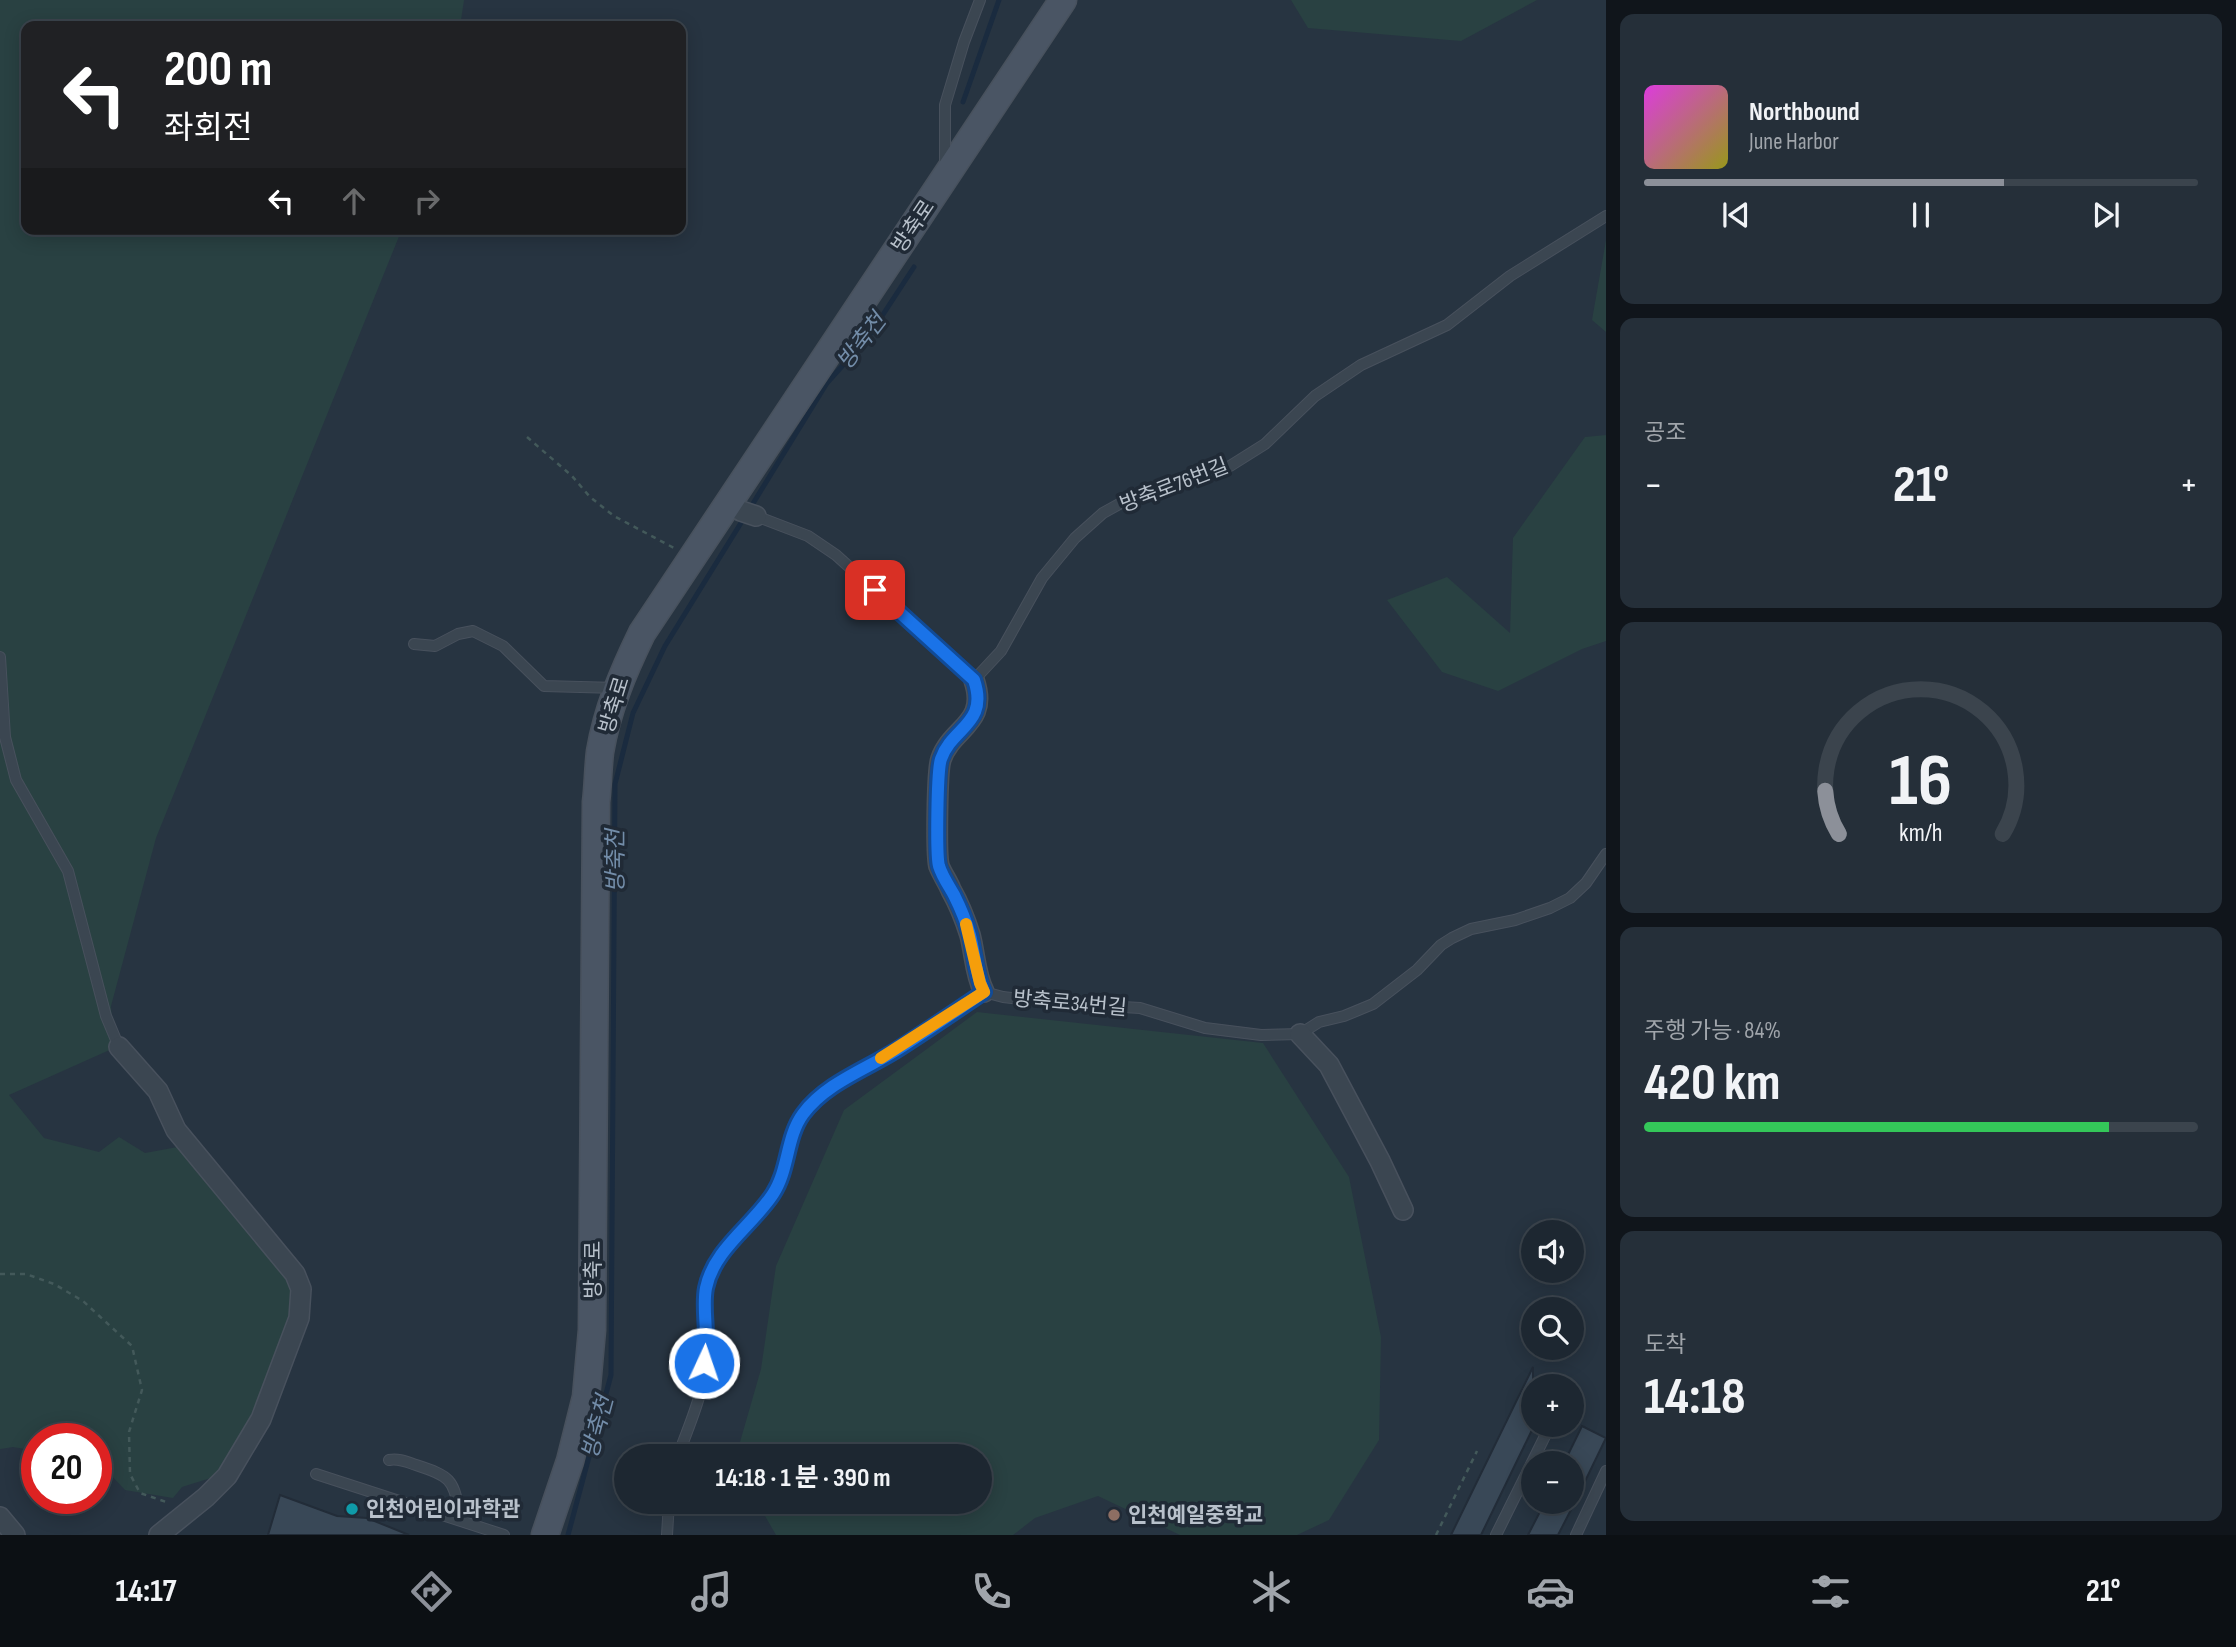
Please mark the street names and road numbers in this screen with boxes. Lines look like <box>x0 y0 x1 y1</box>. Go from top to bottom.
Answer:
street label: 방축로 <box>887 195 940 257</box>
street label: 방축로76번길 <box>1116 453 1232 518</box>
street label: 방축로 <box>594 674 635 737</box>
street label: 방축로34번길 <box>1012 986 1128 1021</box>
street label: 방축로 <box>581 1241 606 1299</box>

